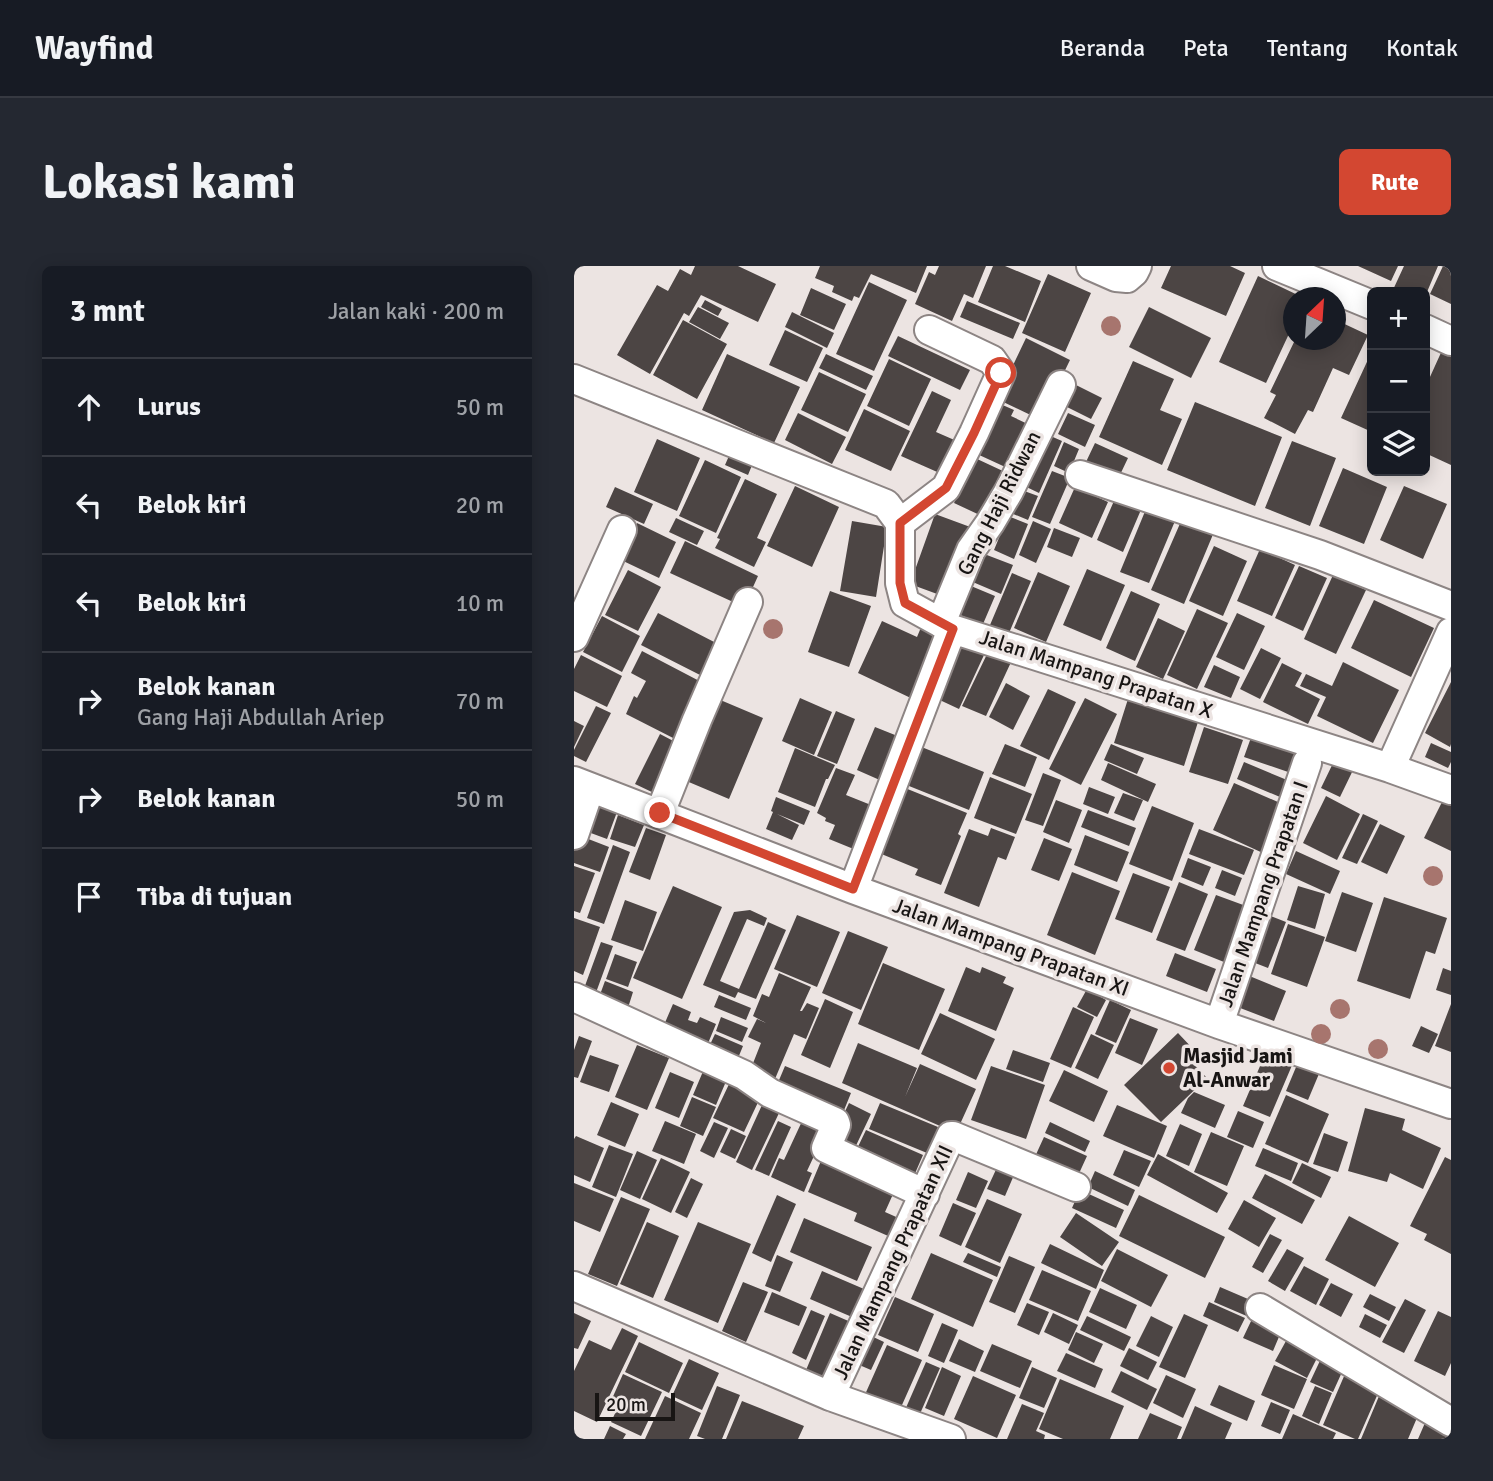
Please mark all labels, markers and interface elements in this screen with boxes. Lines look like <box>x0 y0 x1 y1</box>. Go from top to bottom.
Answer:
text: Wayfind <box>35 28 154 69</box>
text: Beranda <box>1060 33 1145 63</box>
text: Peta <box>1183 33 1229 63</box>
text: Tentang <box>1267 33 1348 63</box>
text: Kontak <box>1386 33 1458 63</box>
button: Rute <box>1339 149 1451 215</box>
text: Lokasi kami <box>42 152 296 212</box>
north arrow <box>1283 287 1346 350</box>
map controls <box>1367 287 1430 476</box>
button: + <box>1367 287 1430 350</box>
text: 3 mnt <box>70 293 145 330</box>
text: Jalan kaki · 200 m <box>328 297 504 326</box>
button: − <box>1367 350 1430 413</box>
route start <box>985 357 1016 388</box>
icon: ahead <box>70 388 108 426</box>
text: Lurus <box>137 391 201 423</box>
text: 50 m <box>456 393 504 422</box>
button: layers <box>1367 413 1430 476</box>
street label: Gang Haji Ridwan <box>951 426 1047 580</box>
icon: left <box>70 486 108 524</box>
text: Belok kiri <box>137 489 246 521</box>
text: 20 m <box>456 491 504 520</box>
icon: left <box>70 584 108 622</box>
text: Belok kiri <box>137 587 246 619</box>
text: 10 m <box>456 589 504 618</box>
street label: Jalan Mampang Prapatan X <box>976 624 1216 724</box>
text: Belok kanan <box>137 671 275 703</box>
icon: right <box>70 682 108 720</box>
text: 70 m <box>456 687 504 716</box>
text: Gang Haji Abdullah Ariep <box>137 703 384 732</box>
street label: Jalan Mampang Prapatan I <box>1212 778 1314 1010</box>
icon: right <box>70 780 108 818</box>
text: Belok kanan <box>137 783 275 815</box>
text: 50 m <box>456 785 504 814</box>
route end <box>644 797 675 828</box>
icon: arrive <box>70 878 108 916</box>
text: Tiba di tujuan <box>137 881 292 913</box>
street label: Jalan Mampang Prapatan XI <box>889 892 1133 1002</box>
place label: Masjid Jami Al-Anwar <box>1183 1043 1293 1093</box>
marker: Masjid Jami Al-Anwar <box>1161 1060 1177 1076</box>
street label: Jalan Mampang Prapatan XII <box>827 1141 959 1383</box>
scale bar <box>595 1390 676 1422</box>
text: 20 m <box>606 1393 646 1417</box>

